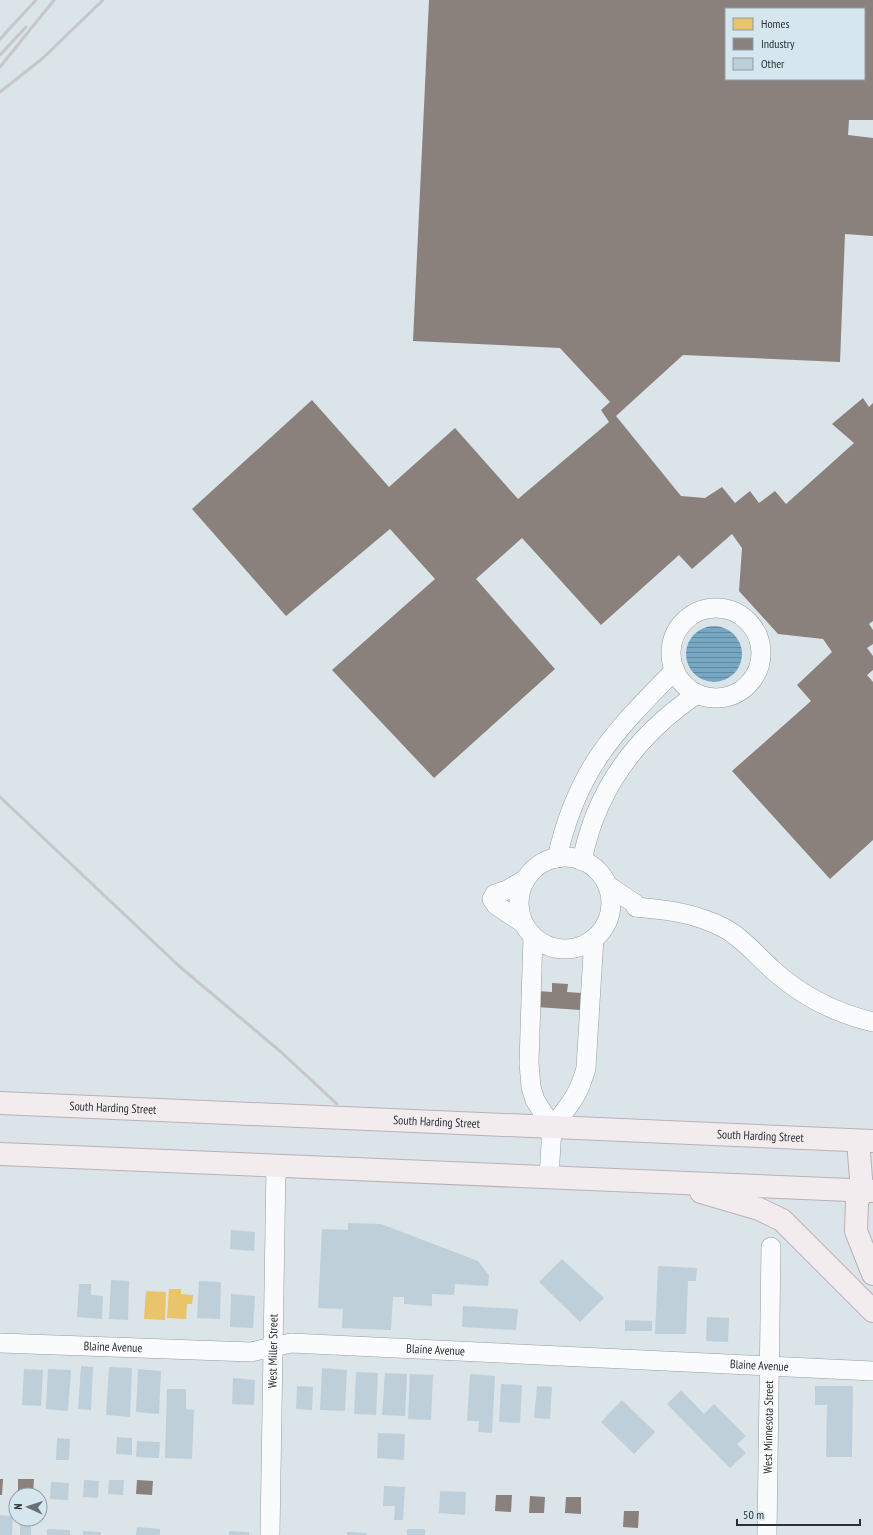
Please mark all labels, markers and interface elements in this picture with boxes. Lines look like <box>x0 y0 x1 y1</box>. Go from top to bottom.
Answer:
legend <box>725 8 865 80</box>
text: Homes <box>761 16 789 31</box>
text: Industry <box>761 36 795 51</box>
text: Other <box>761 56 785 71</box>
street label: South Harding Street <box>69 1098 157 1117</box>
street label: South Harding Street <box>393 1112 481 1131</box>
street label: South Harding Street <box>717 1126 805 1145</box>
street label: West Miller Street <box>264 1313 281 1388</box>
street label: Blaine Avenue <box>83 1338 143 1355</box>
street label: Blaine Avenue <box>406 1341 465 1358</box>
street label: Blaine Avenue <box>730 1356 789 1374</box>
street label: West Minnesota Street <box>760 1380 776 1474</box>
north arrow <box>8 1487 48 1527</box>
scale bar <box>737 1501 860 1527</box>
text: N <box>11 1503 25 1510</box>
text: 50 m <box>743 1507 764 1522</box>

